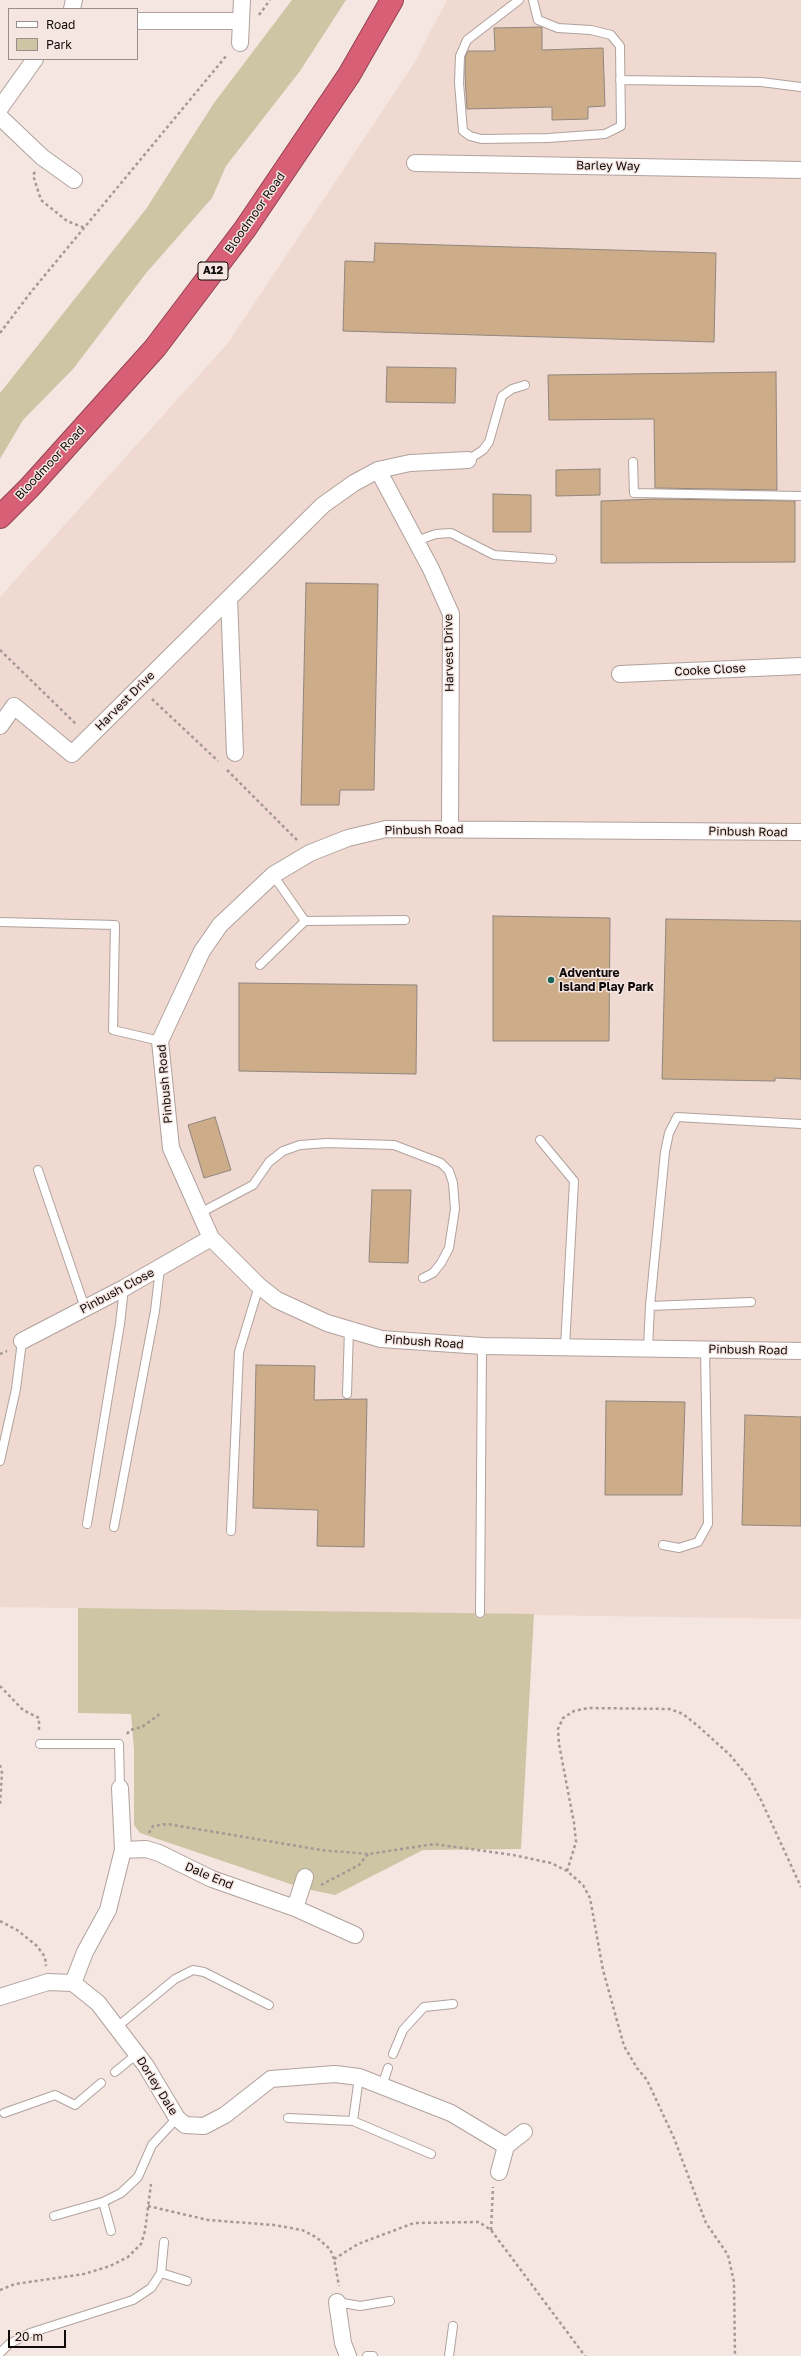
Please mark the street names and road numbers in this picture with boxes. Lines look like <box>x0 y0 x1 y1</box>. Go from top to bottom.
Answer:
street label: Barley Way <box>576 158 640 174</box>
street label: Bloodmoor Road <box>222 170 288 256</box>
road number: A12 <box>198 262 228 280</box>
street label: Bloodmoor Road <box>12 423 88 503</box>
street label: Harvest Drive <box>441 614 457 692</box>
street label: Cooke Close <box>674 661 746 679</box>
street label: Harvest Drive <box>92 668 158 734</box>
street label: Pinbush Road <box>384 822 464 838</box>
street label: Pinbush Road <box>708 824 788 840</box>
street label: Pinbush Road <box>154 1044 176 1124</box>
street label: Pinbush Close <box>77 1265 157 1317</box>
street label: Pinbush Road <box>384 1332 464 1352</box>
street label: Pinbush Road <box>708 1342 788 1358</box>
street label: Dale End <box>183 1859 235 1893</box>
street label: Dorley Dale <box>133 2054 181 2118</box>

